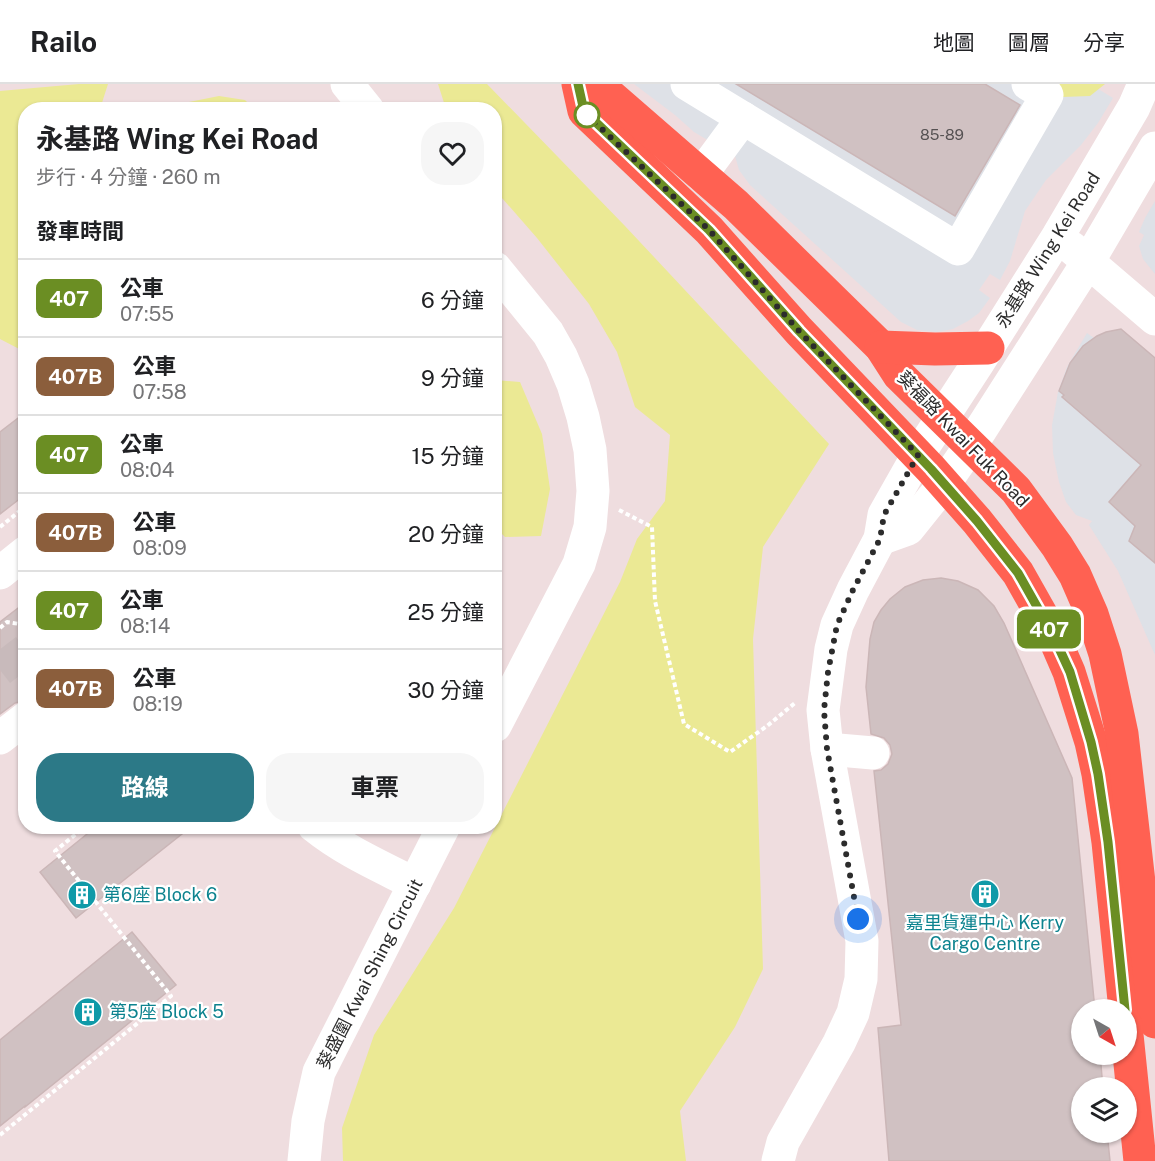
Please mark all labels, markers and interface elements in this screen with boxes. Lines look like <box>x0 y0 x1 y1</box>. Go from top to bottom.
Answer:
text: Railo <box>30 25 97 58</box>
text: 地圖 <box>933 30 975 55</box>
text: 圖層 <box>1008 30 1050 55</box>
text: 分享 <box>1083 30 1125 55</box>
unlabelled marker <box>574 102 600 128</box>
text: 永基路 Wing Kei Road <box>36 122 319 155</box>
button: heart <box>421 122 484 185</box>
house number: 85-89 <box>920 126 964 143</box>
text: 步行 · 4 分鐘 · 260 m <box>36 165 220 189</box>
street label: 永基路 Wing Kei Road <box>991 168 1104 331</box>
text: 發車時間 <box>36 218 124 244</box>
text: 公車 <box>120 275 164 301</box>
text: 407 <box>49 286 89 311</box>
text: 6 分鐘 <box>421 287 484 313</box>
text: 07:55 <box>120 302 174 326</box>
text: 公車 <box>132 353 177 379</box>
text: 407B <box>48 364 102 389</box>
text: 9 分鐘 <box>421 365 484 391</box>
street label: 葵福路 Kwai Fuk Road <box>893 366 1034 511</box>
text: 07:58 <box>132 380 187 404</box>
text: 公車 <box>120 431 164 457</box>
text: 407 <box>49 442 89 467</box>
text: 15 分鐘 <box>412 443 484 469</box>
text: 08:04 <box>120 458 174 482</box>
text: 公車 <box>132 509 177 535</box>
text: 407B <box>48 520 102 545</box>
text: 20 分鐘 <box>408 521 484 547</box>
text: 08:09 <box>132 536 187 560</box>
text: 公車 <box>120 587 164 613</box>
text: 407 <box>49 598 89 623</box>
text: 25 分鐘 <box>407 599 484 625</box>
line badge: 407 <box>1014 610 1084 648</box>
text: 08:14 <box>120 614 170 638</box>
text: 407 <box>1029 617 1069 642</box>
text: 公車 <box>132 665 177 691</box>
text: 407B <box>48 676 102 701</box>
text: 30 分鐘 <box>407 677 484 703</box>
text: 08:19 <box>132 692 183 716</box>
button: 路線 <box>36 753 254 822</box>
button: 車票 <box>266 753 484 822</box>
street label: 葵盛圍 Kwai Shing Circuit <box>312 875 427 1073</box>
building icon: 嘉里貨運中心 Kerry Cargo Centre <box>969 878 1001 910</box>
building icon: 第6座 Block 6 <box>66 879 98 911</box>
place label: 第6座 Block 6 <box>103 884 217 905</box>
your location <box>843 904 873 934</box>
place label: 嘉里貨運中心 Kerry Cargo Centre <box>906 912 1065 954</box>
building icon: 第5座 Block 5 <box>72 996 104 1028</box>
north arrow <box>1071 999 1137 1065</box>
map controls <box>1071 999 1137 1143</box>
place label: 第5座 Block 5 <box>109 1001 224 1022</box>
button: layers <box>1071 1077 1137 1143</box>

